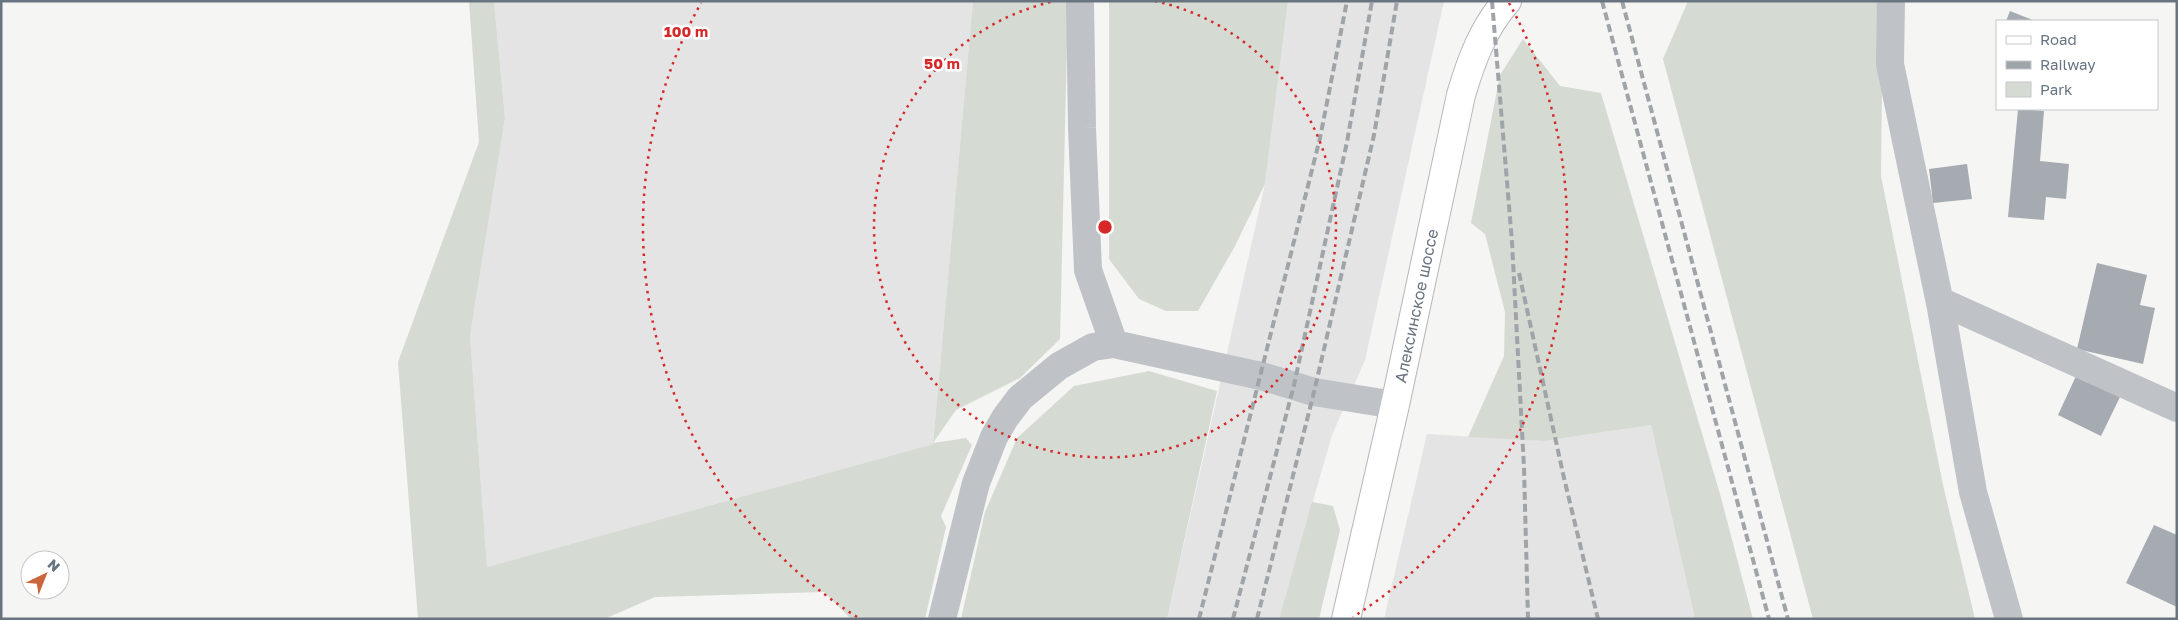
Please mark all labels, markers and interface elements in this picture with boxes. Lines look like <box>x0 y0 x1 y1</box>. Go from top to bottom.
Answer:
legend <box>1996 20 2158 110</box>
text: 100 m <box>664 22 708 40</box>
text: Road <box>2040 30 2077 48</box>
text: 50 m <box>924 54 960 72</box>
text: Railway <box>2040 55 2096 73</box>
text: Park <box>2040 80 2073 98</box>
centre of rings <box>1096 218 1114 236</box>
street label: Алексинское шоссе <box>1390 227 1442 384</box>
north arrow <box>20 550 70 600</box>
text: N <box>45 555 64 575</box>

